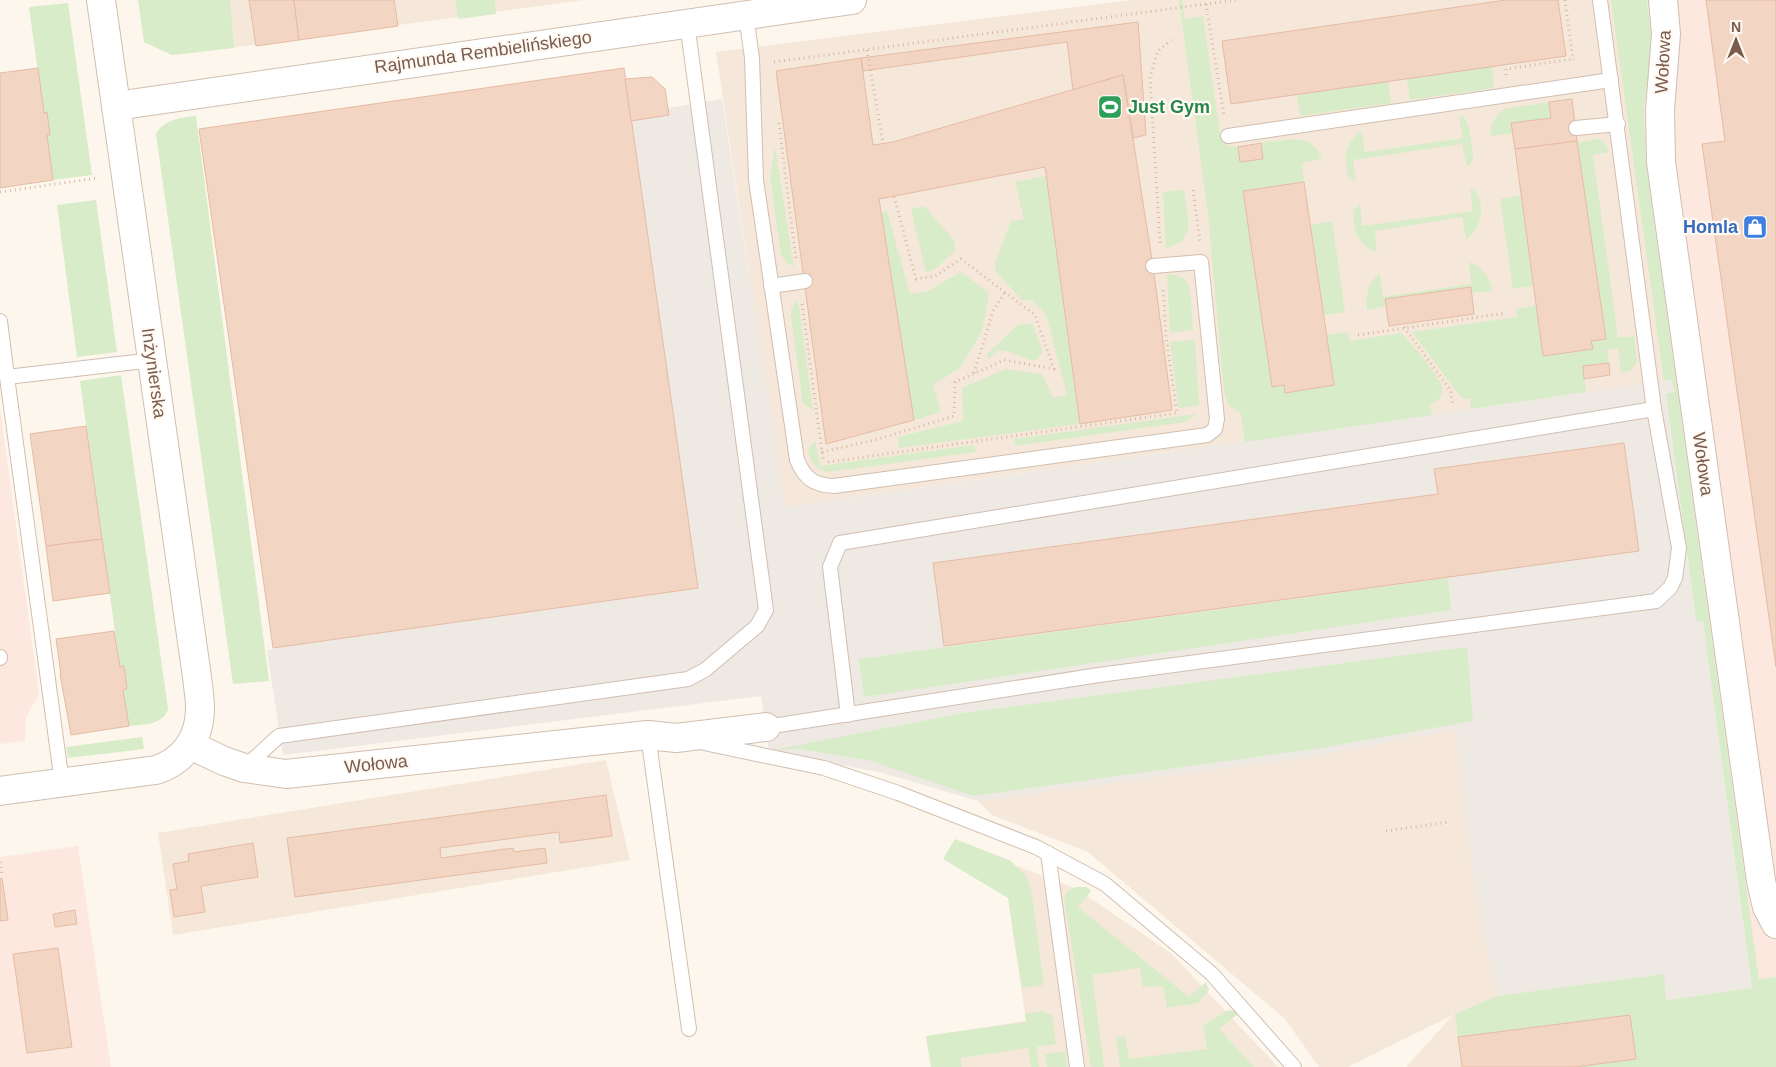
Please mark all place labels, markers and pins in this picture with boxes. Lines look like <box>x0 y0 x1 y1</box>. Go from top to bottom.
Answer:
sports icon: Just Gym <box>1097 94 1123 120</box>
place label: Just Gym <box>1128 97 1210 117</box>
shop icon: Homla <box>1742 214 1768 240</box>
place label: Homla <box>1683 217 1739 237</box>

